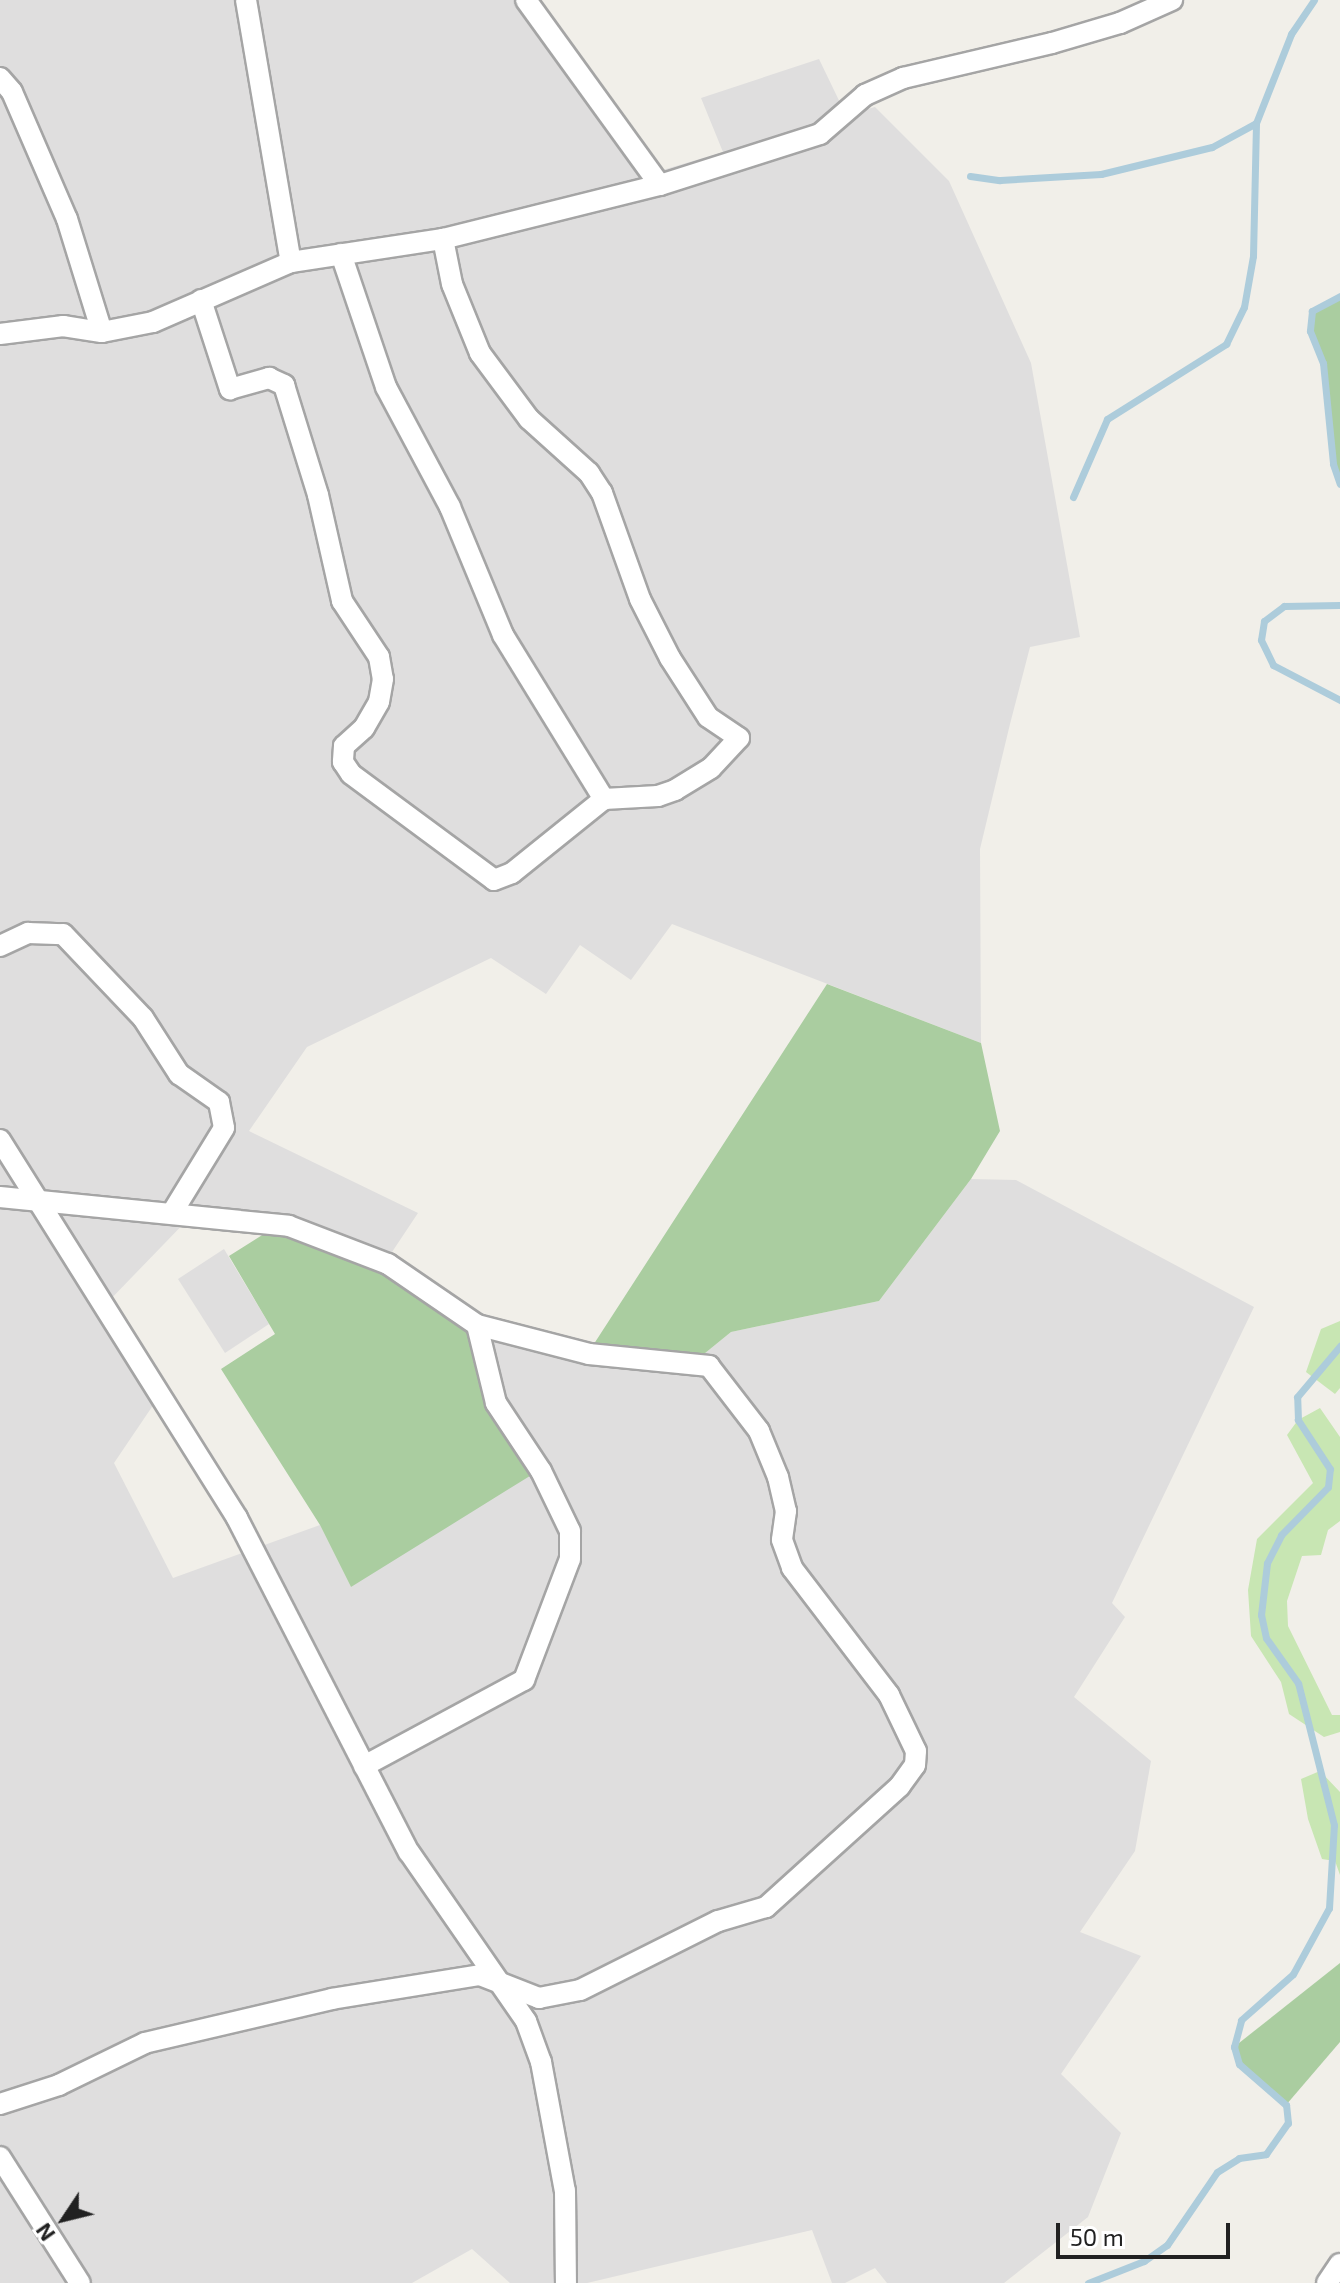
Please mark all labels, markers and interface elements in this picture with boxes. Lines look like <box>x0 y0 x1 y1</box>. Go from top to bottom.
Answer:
north arrow <box>24 2179 104 2259</box>
scale bar <box>1060 2207 1234 2257</box>
text: N <box>29 2219 60 2247</box>
text: 50 m <box>1070 2222 1124 2251</box>

